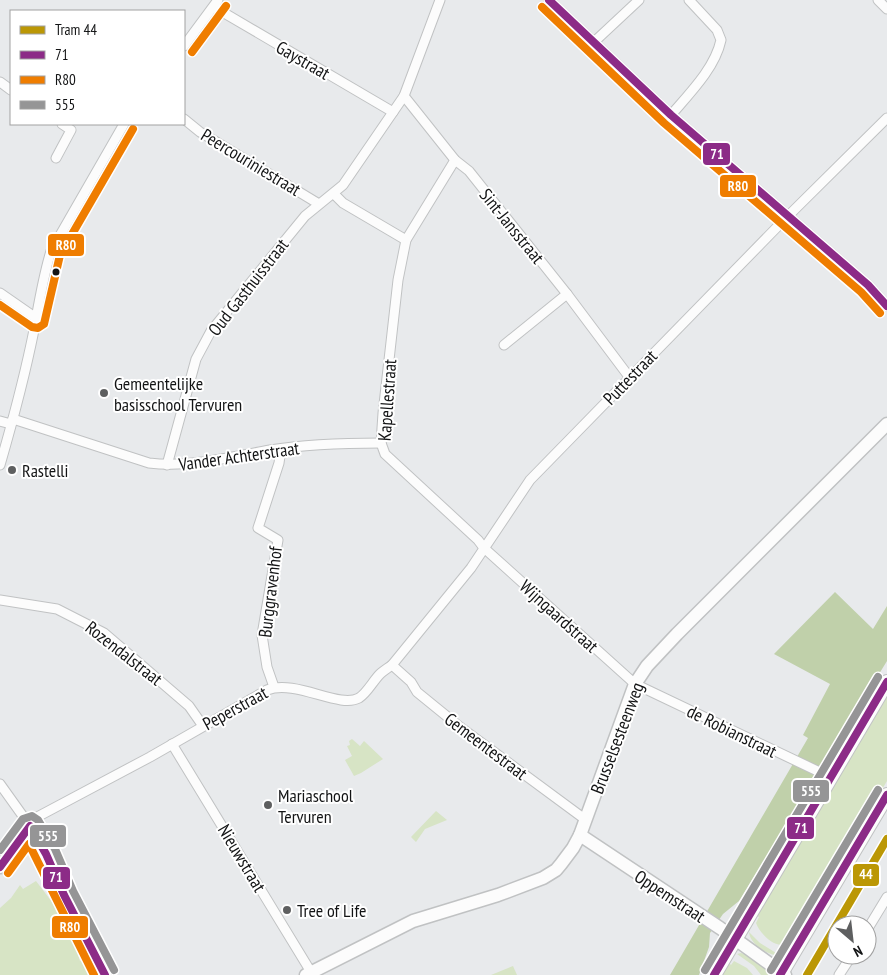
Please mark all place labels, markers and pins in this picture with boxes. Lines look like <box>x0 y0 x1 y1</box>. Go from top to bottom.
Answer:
unlabelled marker <box>51 267 61 277</box>
place label: Gemeentelijke basisschool Tervuren <box>114 372 242 416</box>
marker: Gemeentelijke basisschool Tervuren <box>98 387 110 399</box>
place label: Rastelli <box>22 459 68 482</box>
marker: Rastelli <box>6 464 18 476</box>
place label: Mariaschool Tervuren <box>278 784 354 828</box>
marker: Mariaschool Tervuren <box>262 799 274 811</box>
place label: Tree of Life <box>297 899 366 922</box>
marker: Tree of Life <box>281 904 293 916</box>

